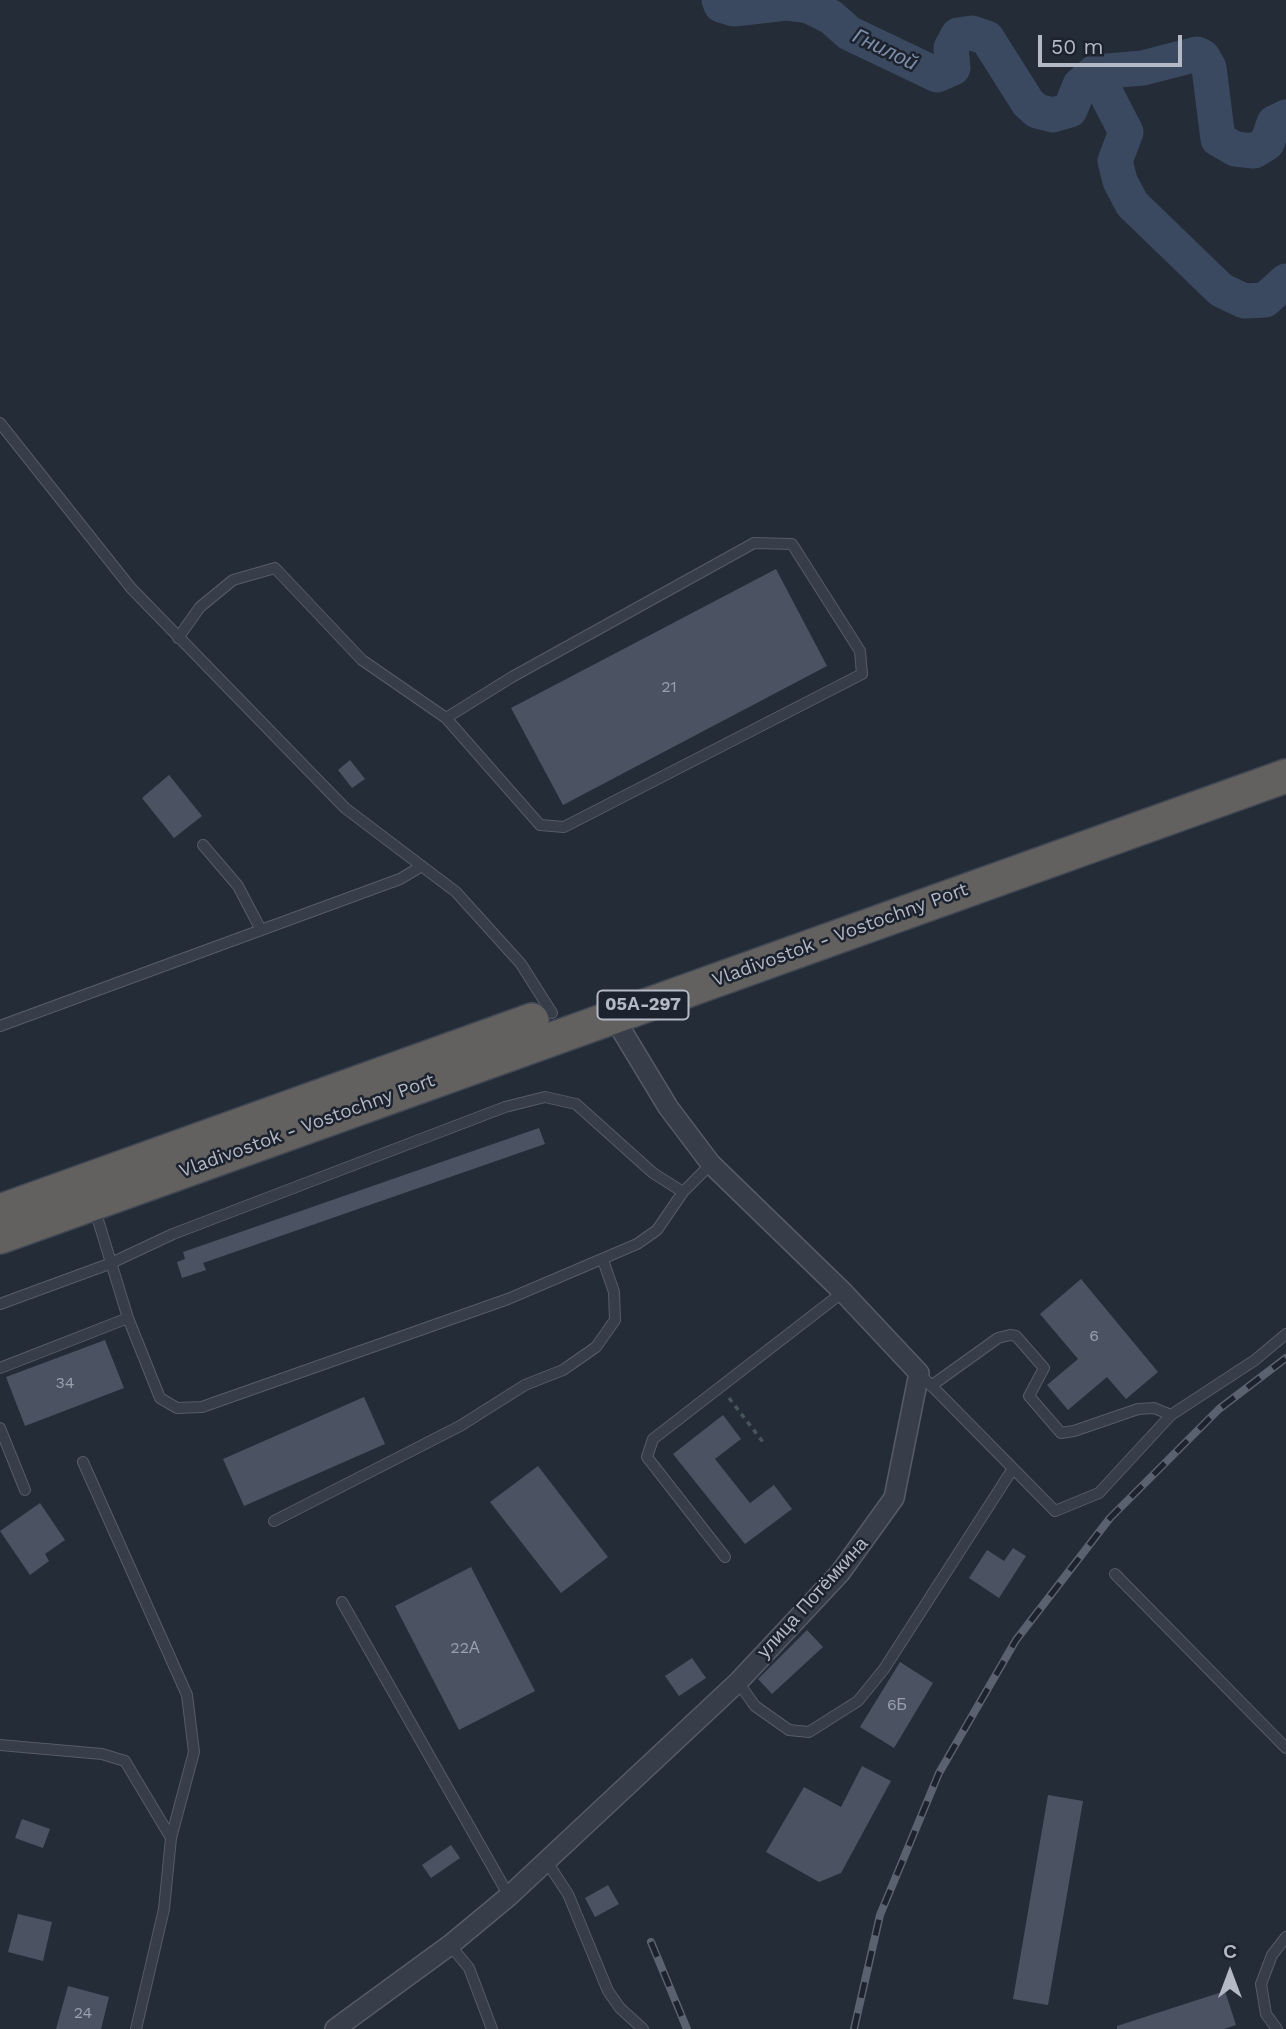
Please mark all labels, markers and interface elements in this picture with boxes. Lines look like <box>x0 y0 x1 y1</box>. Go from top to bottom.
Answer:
scale bar <box>1041 21 1184 65</box>
water label: Гнилой <box>848 24 922 76</box>
text: 50 m <box>1051 34 1103 59</box>
house number: 21 <box>661 677 677 697</box>
street label: Vladivostok - Vostochny Port <box>709 878 971 992</box>
road number: 05А-297 <box>598 990 688 1020</box>
street label: Vladivostok - Vostochny Port <box>176 1069 438 1183</box>
house number: 6 <box>1089 1326 1099 1346</box>
house number: 34 <box>55 1373 75 1393</box>
street label: улица Потёмкина <box>753 1533 873 1663</box>
house number: 22А <box>450 1638 480 1658</box>
house number: 6Б <box>887 1695 907 1715</box>
north arrow <box>1195 1938 1265 2008</box>
text: С <box>1223 1940 1237 1963</box>
house number: 24 <box>74 2003 92 2023</box>

